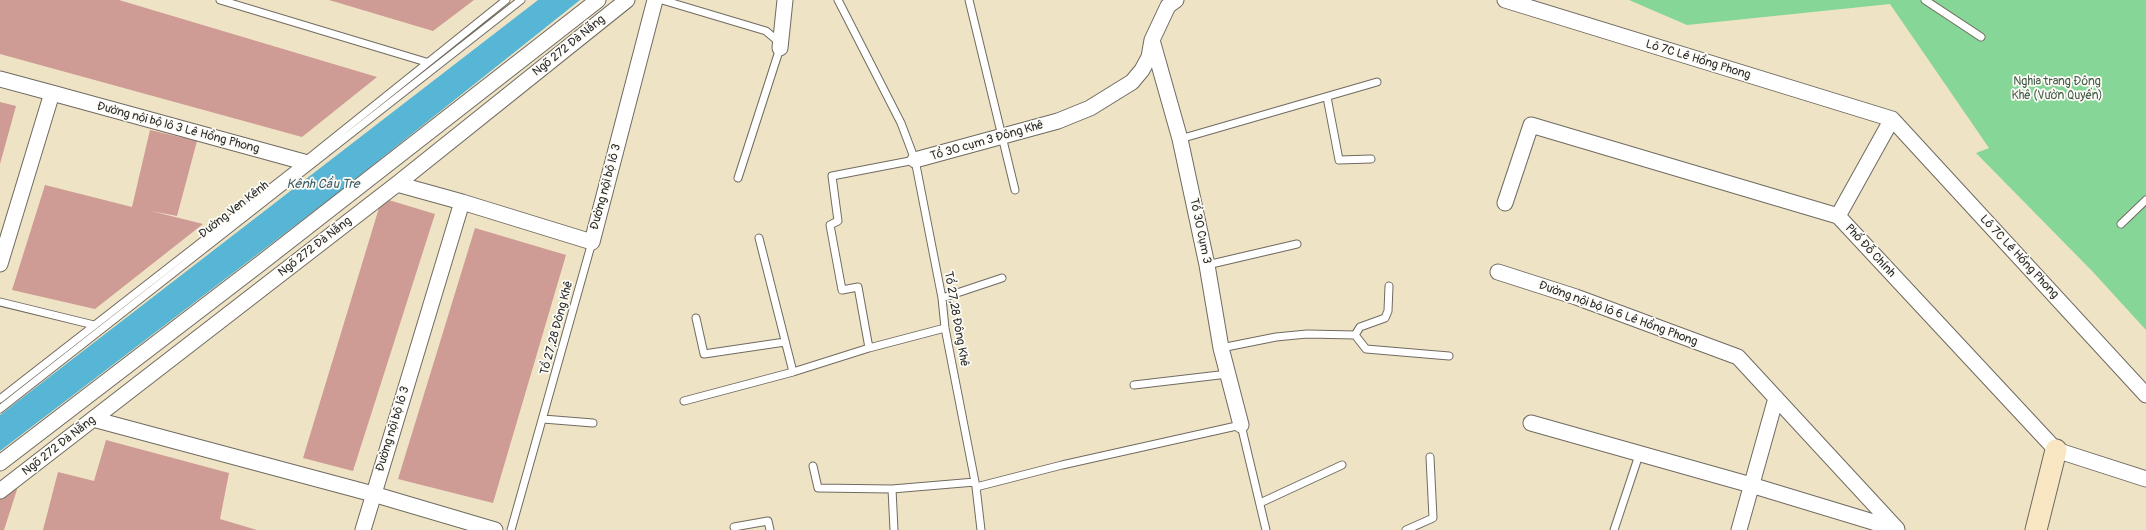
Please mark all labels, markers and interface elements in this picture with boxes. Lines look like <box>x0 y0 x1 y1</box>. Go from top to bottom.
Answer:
street label: Ngõ 272 Đà Nẵng <box>530 12 608 80</box>
street label: Lô 7C Lê Hồng Phong <box>1644 37 1752 83</box>
park label: Nghia trang Đông Khê (Vườn Quyến) <box>2011 75 2103 103</box>
street label: Đường nội bộ lô 3 Lê Hồng Phong <box>95 99 261 157</box>
street label: Tổ 30 cụm 3 Đông Khê <box>929 118 1045 164</box>
street label: Đường nội bộ lô 3 <box>588 142 624 232</box>
water label: Kênh Cầu Tre <box>287 177 359 193</box>
street label: Đường Ven Kênh <box>196 178 272 242</box>
street label: Tổ 30 Cụm 3 <box>1186 197 1214 265</box>
street label: Lô 7C Lê Hồng Phong <box>1977 212 2061 302</box>
street label: Ngõ 272 Đà Nẵng <box>276 214 354 280</box>
street label: Phố Đỗ Chính <box>1842 221 1898 281</box>
street label: Tổ 27,28 Đông Khê <box>941 270 971 368</box>
street label: Tổ 27,28 Đông Khê <box>538 279 576 377</box>
street label: Đường nội bộ lô 6 Lê Hồng Phong <box>1537 279 1699 349</box>
street label: Đường nội bộ lô 3 <box>373 385 413 473</box>
street label: Ngõ 272 Đà Nẵng <box>20 413 98 479</box>

